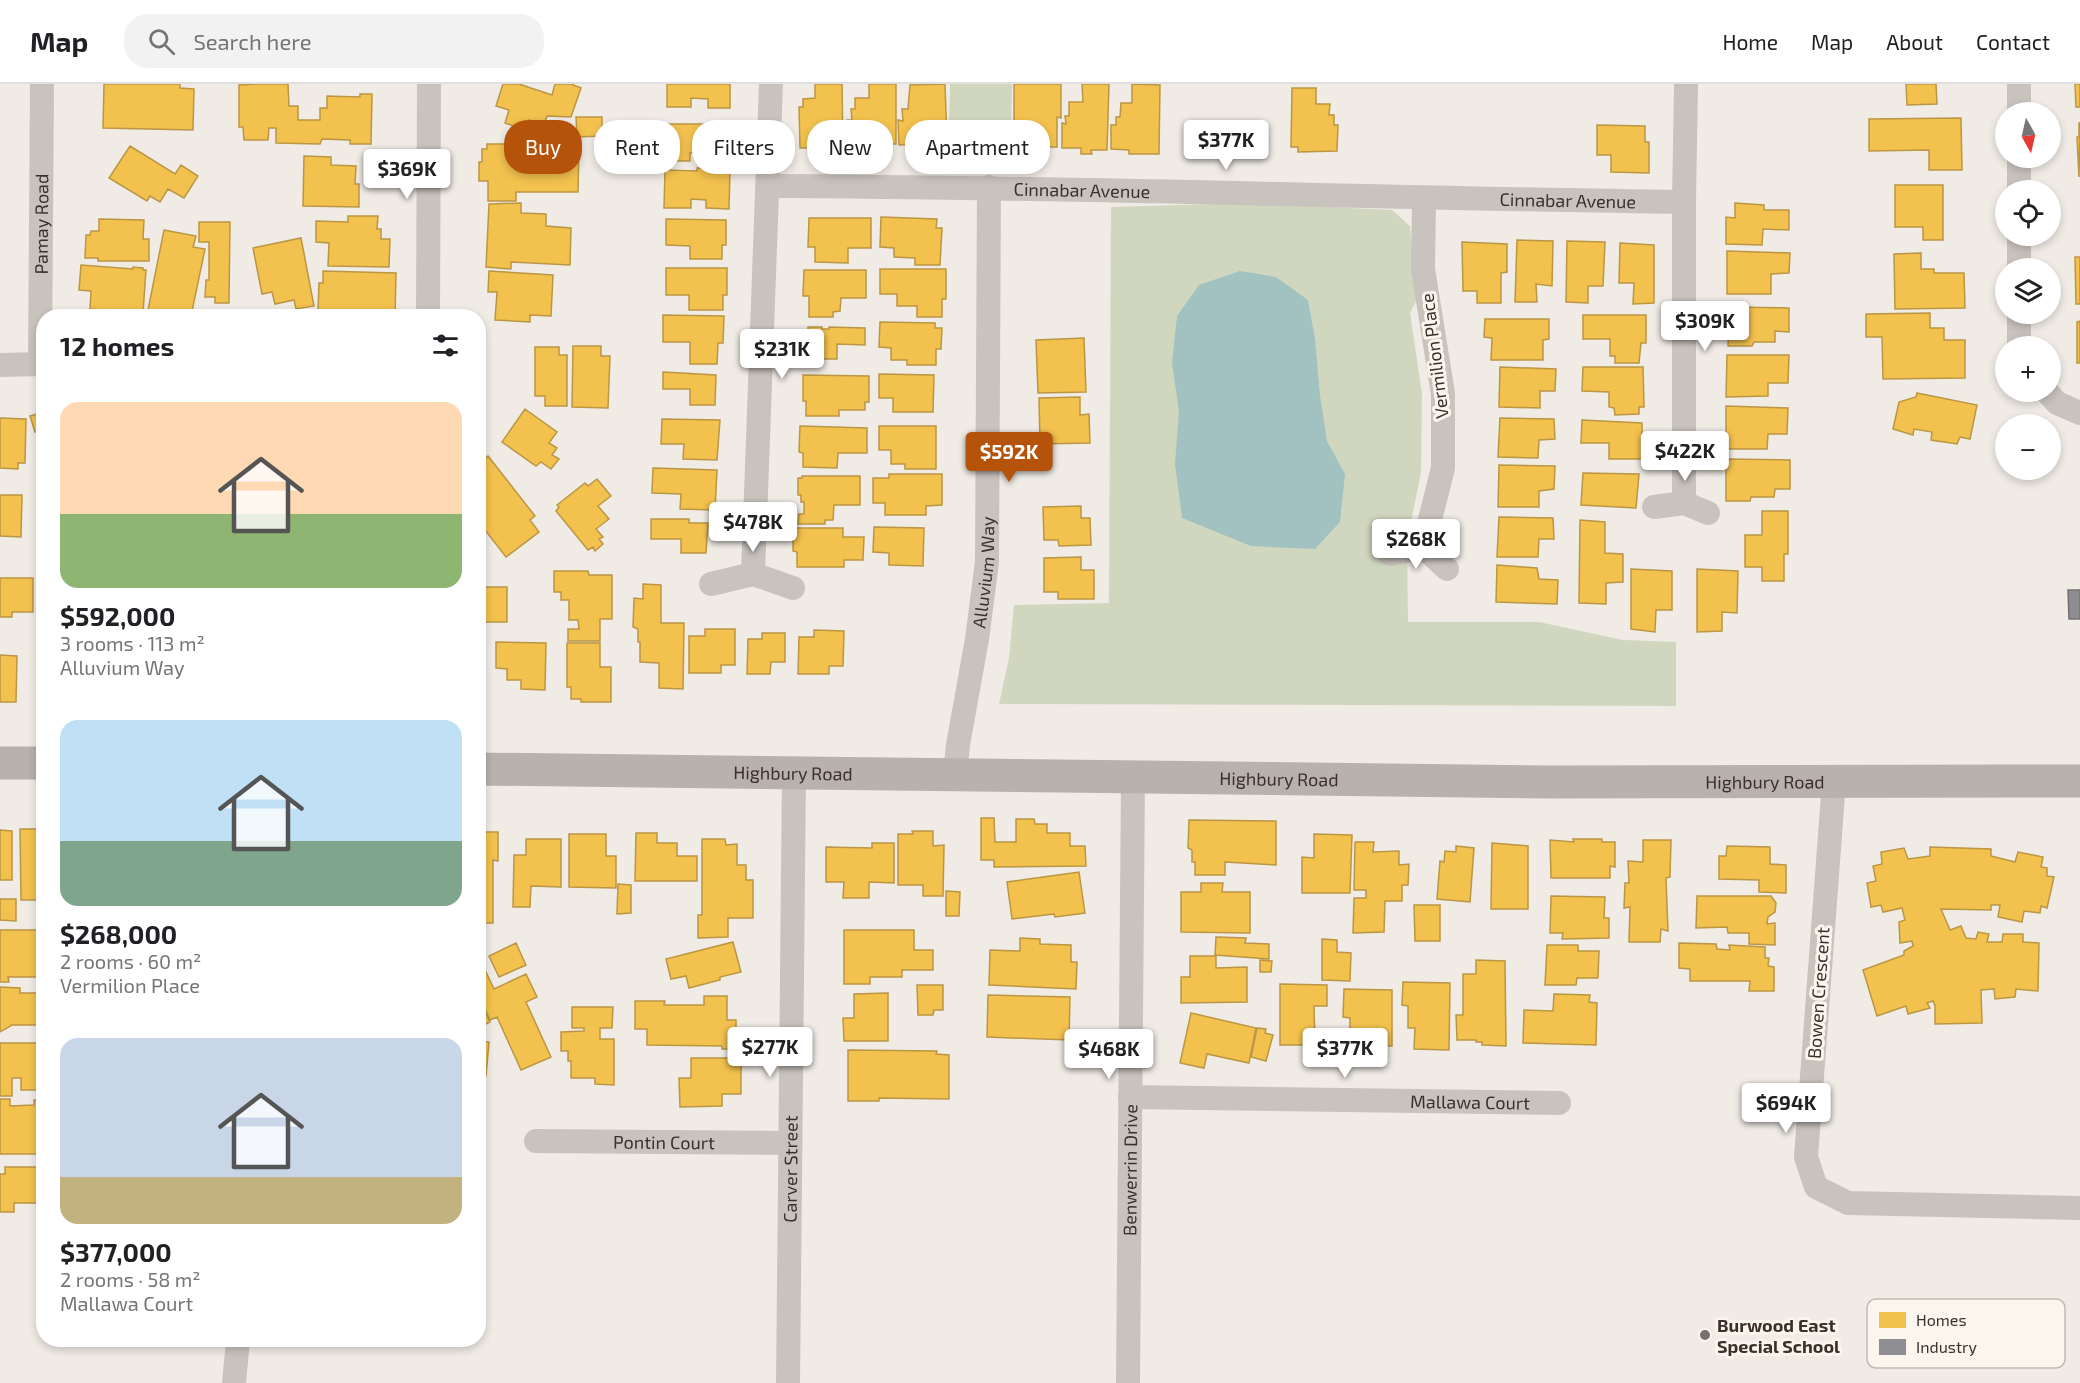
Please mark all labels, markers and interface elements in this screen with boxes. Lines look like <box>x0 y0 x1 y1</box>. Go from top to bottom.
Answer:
search box <box>124 14 544 68</box>
text: Map <box>30 24 88 58</box>
icon: search <box>145 25 178 58</box>
text: Search here <box>193 28 312 54</box>
text: Home <box>1722 29 1778 54</box>
text: Map <box>1811 29 1853 54</box>
text: About <box>1886 29 1943 54</box>
text: Contact <box>1976 29 2050 54</box>
north arrow <box>1995 102 2061 168</box>
map controls <box>1995 102 2061 480</box>
chip: Buy <box>504 120 582 174</box>
chip: Rent <box>594 120 680 174</box>
chip: Filters <box>692 120 795 174</box>
chip: New <box>807 120 893 174</box>
chip: Apartment <box>905 120 1050 174</box>
pin: $377K <box>1184 120 1268 171</box>
text: $377K <box>1198 127 1254 151</box>
pin: $369K <box>365 149 449 200</box>
text: $369K <box>377 156 437 180</box>
street label: Pamay Road <box>30 174 52 274</box>
street label: Cinnabar Avenue <box>1014 178 1150 202</box>
button: locate <box>1995 180 2061 246</box>
street label: Cinnabar Avenue <box>1499 188 1636 212</box>
button: layers <box>1995 258 2061 324</box>
street label: Vermilion Place <box>1415 292 1453 420</box>
pin: $309K <box>1663 301 1747 352</box>
text: $309K <box>1675 308 1735 332</box>
icon: filters <box>429 329 462 362</box>
pin: $231K <box>740 329 824 380</box>
text: 12 homes <box>60 330 174 361</box>
text: $231K <box>754 336 810 360</box>
button: + <box>1995 336 2061 402</box>
button: − <box>1995 414 2061 480</box>
pin: $422K <box>1643 431 1727 482</box>
pin: $592K <box>967 432 1051 483</box>
text: $422K <box>1655 438 1715 462</box>
text: $592K <box>980 439 1038 463</box>
icon: home <box>207 441 315 549</box>
pin: $478K <box>711 502 795 553</box>
text: $478K <box>723 509 783 533</box>
street label: Alluvium Way <box>968 516 999 630</box>
pin: $268K <box>1374 519 1458 570</box>
text: $268K <box>1386 526 1446 550</box>
text: $592,000 <box>60 600 175 631</box>
text: 3 rooms · 113 m² <box>60 631 205 655</box>
text: Alluvium Way <box>60 655 185 679</box>
icon: home <box>207 759 315 867</box>
street label: Highbury Road <box>733 761 853 785</box>
street label: Highbury Road <box>1219 767 1339 790</box>
street label: Highbury Road <box>1705 770 1825 793</box>
text: $268,000 <box>60 918 177 949</box>
street label: Bowen Crescent <box>1802 926 1834 1060</box>
text: 2 rooms · 60 m² <box>60 949 201 973</box>
text: Vermilion Place <box>60 973 200 997</box>
pin: $277K <box>728 1027 812 1078</box>
pin: $377K <box>1303 1028 1387 1079</box>
pin: $468K <box>1067 1029 1151 1080</box>
text: $277K <box>741 1034 799 1058</box>
text: $377K <box>1317 1035 1373 1059</box>
text: $468K <box>1078 1036 1140 1060</box>
icon: home <box>207 1077 315 1185</box>
pin: $694K <box>1744 1083 1828 1134</box>
street label: Mallawa Court <box>1410 1090 1530 1114</box>
text: $694K <box>1756 1090 1816 1114</box>
street label: Benwerrin Drive <box>1118 1104 1141 1236</box>
street label: Carver Street <box>779 1115 802 1223</box>
street label: Pontin Court <box>613 1131 715 1153</box>
text: $377,000 <box>60 1236 172 1267</box>
text: 2 rooms · 58 m² <box>60 1267 201 1291</box>
text: Mallawa Court <box>60 1291 193 1315</box>
legend <box>1867 1299 2065 1368</box>
text: Homes <box>1916 1310 1967 1329</box>
place label: Burwood East Special School <box>1717 1314 1840 1357</box>
marker: Burwood East Special School <box>1698 1328 1712 1342</box>
text: Industry <box>1916 1337 1977 1356</box>

